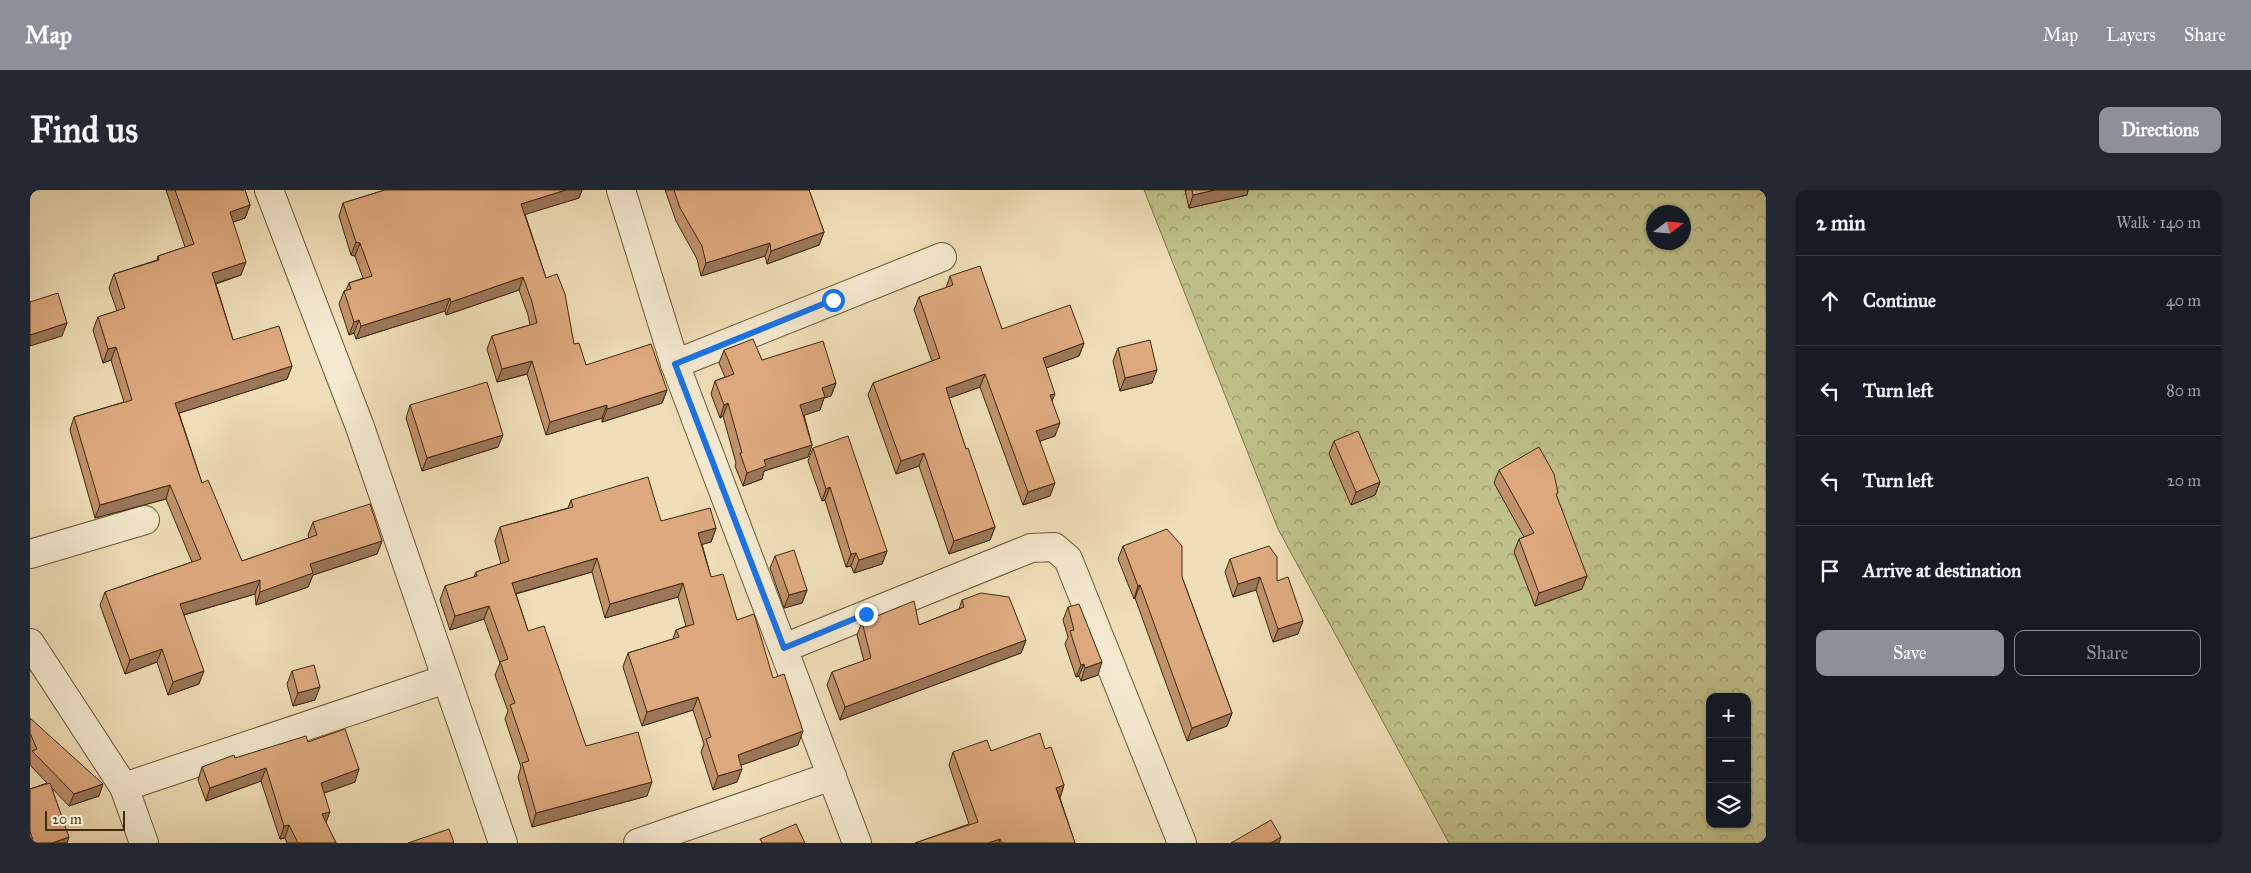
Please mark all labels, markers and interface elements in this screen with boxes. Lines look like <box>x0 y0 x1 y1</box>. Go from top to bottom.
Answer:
text: Map <box>25 20 72 50</box>
text: Map <box>2043 24 2078 46</box>
text: Layers <box>2106 24 2156 46</box>
text: Share <box>2184 24 2226 46</box>
button: Directions <box>2099 107 2221 153</box>
text: Find us <box>30 109 138 152</box>
north arrow <box>1646 205 1691 250</box>
text: 2 min <box>1816 210 1866 236</box>
text: Walk · 140 m <box>2116 213 2201 232</box>
icon: ahead <box>1816 287 1844 315</box>
route start <box>822 289 845 312</box>
text: Continue <box>1863 289 1936 312</box>
text: 40 m <box>2166 291 2201 310</box>
icon: left <box>1816 377 1844 405</box>
text: Turn left <box>1863 379 1933 402</box>
text: 80 m <box>2166 381 2201 400</box>
icon: left <box>1816 467 1844 495</box>
text: Turn left <box>1863 469 1933 492</box>
text: 20 m <box>2167 471 2201 490</box>
icon: arrive <box>1816 557 1844 585</box>
text: Arrive at destination <box>1863 559 2021 582</box>
route end <box>855 603 878 626</box>
button: Save <box>1816 630 2004 676</box>
button: Share <box>2014 630 2201 676</box>
map controls <box>1706 693 1751 828</box>
button: + <box>1706 693 1751 738</box>
button: − <box>1706 738 1751 783</box>
button: layers <box>1706 783 1751 828</box>
scale bar <box>45 808 125 831</box>
text: 20 m <box>52 811 82 828</box>

